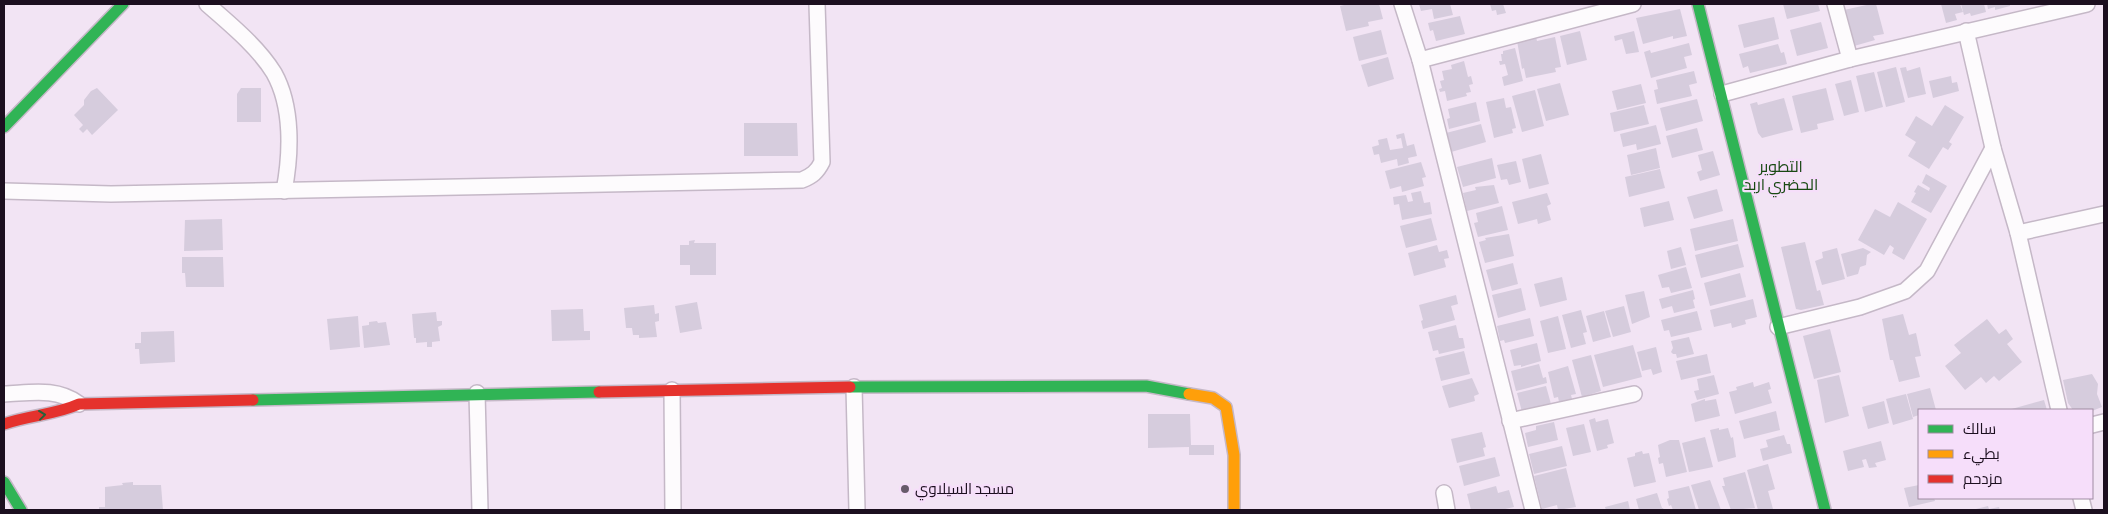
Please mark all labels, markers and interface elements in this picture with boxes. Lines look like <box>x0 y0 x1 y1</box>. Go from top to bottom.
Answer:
district label: التطوير الحضري اربد <box>1744 159 1818 198</box>
legend <box>1918 409 2093 499</box>
one-way arrow <box>38 410 46 421</box>
text: سالك <box>1963 422 1996 437</box>
text: بطيء <box>1963 447 2000 466</box>
text: مزدحم <box>1963 472 2003 489</box>
place label: مسجد السيلاوي <box>915 482 1014 501</box>
marker: مسجد السيلاوي <box>899 483 911 495</box>

